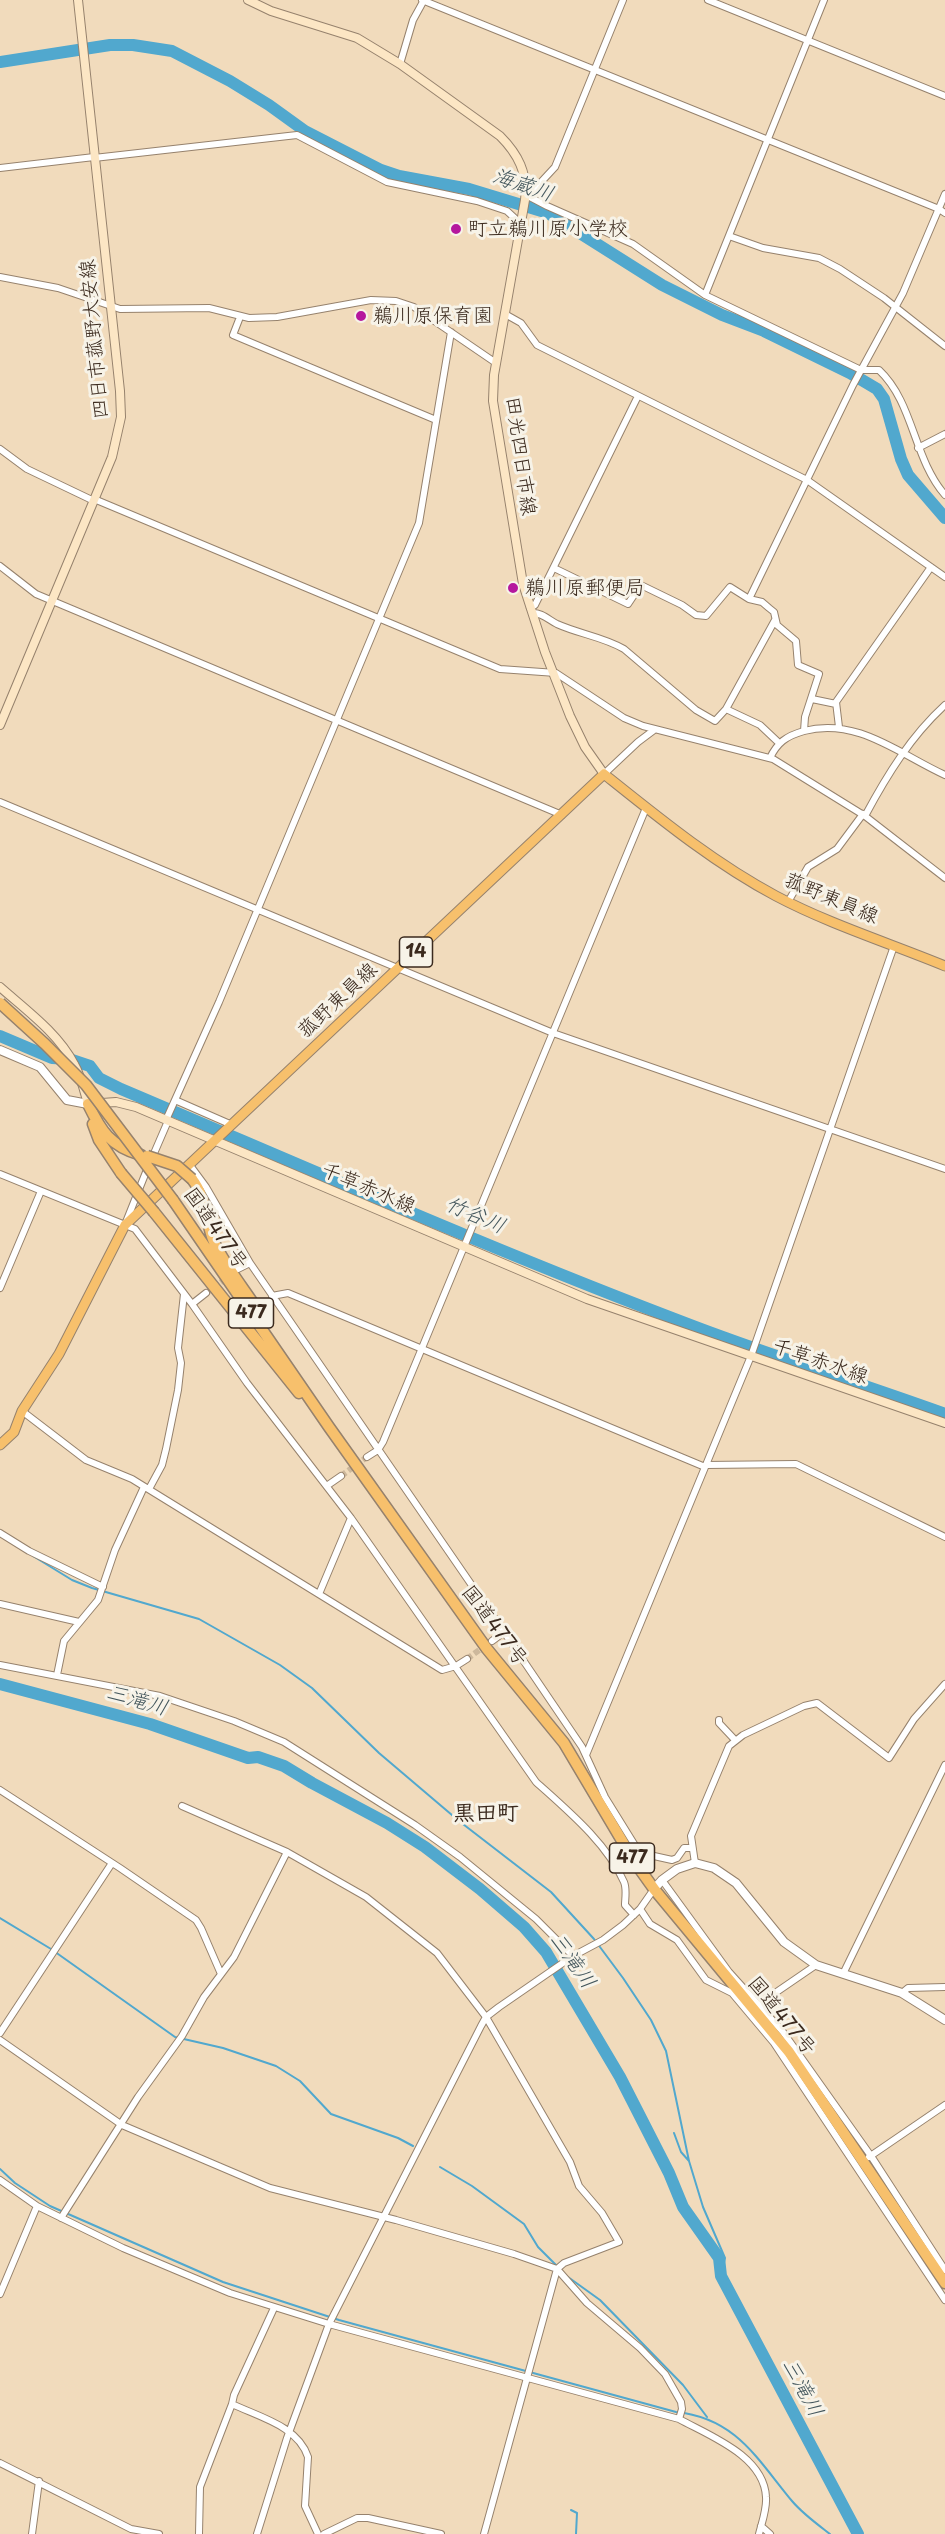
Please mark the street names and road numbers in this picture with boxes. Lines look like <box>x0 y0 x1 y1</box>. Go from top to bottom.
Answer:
street label: 四日市菰野大安線 <box>76 258 114 420</box>
street label: 田光四日市線 <box>500 395 540 517</box>
street label: 菰野東員線 <box>780 868 882 930</box>
road number: 14 <box>400 937 432 967</box>
street label: 菰野東員線 <box>293 958 383 1044</box>
street label: 千草赤水線 <box>317 1158 419 1220</box>
street label: 国道477号 <box>178 1183 252 1275</box>
road number: 477 <box>228 1298 274 1328</box>
street label: 千草赤水線 <box>769 1334 871 1390</box>
street label: 国道477号 <box>456 1581 532 1671</box>
road number: 477 <box>610 1843 654 1873</box>
street label: 国道477号 <box>742 1972 820 2060</box>

